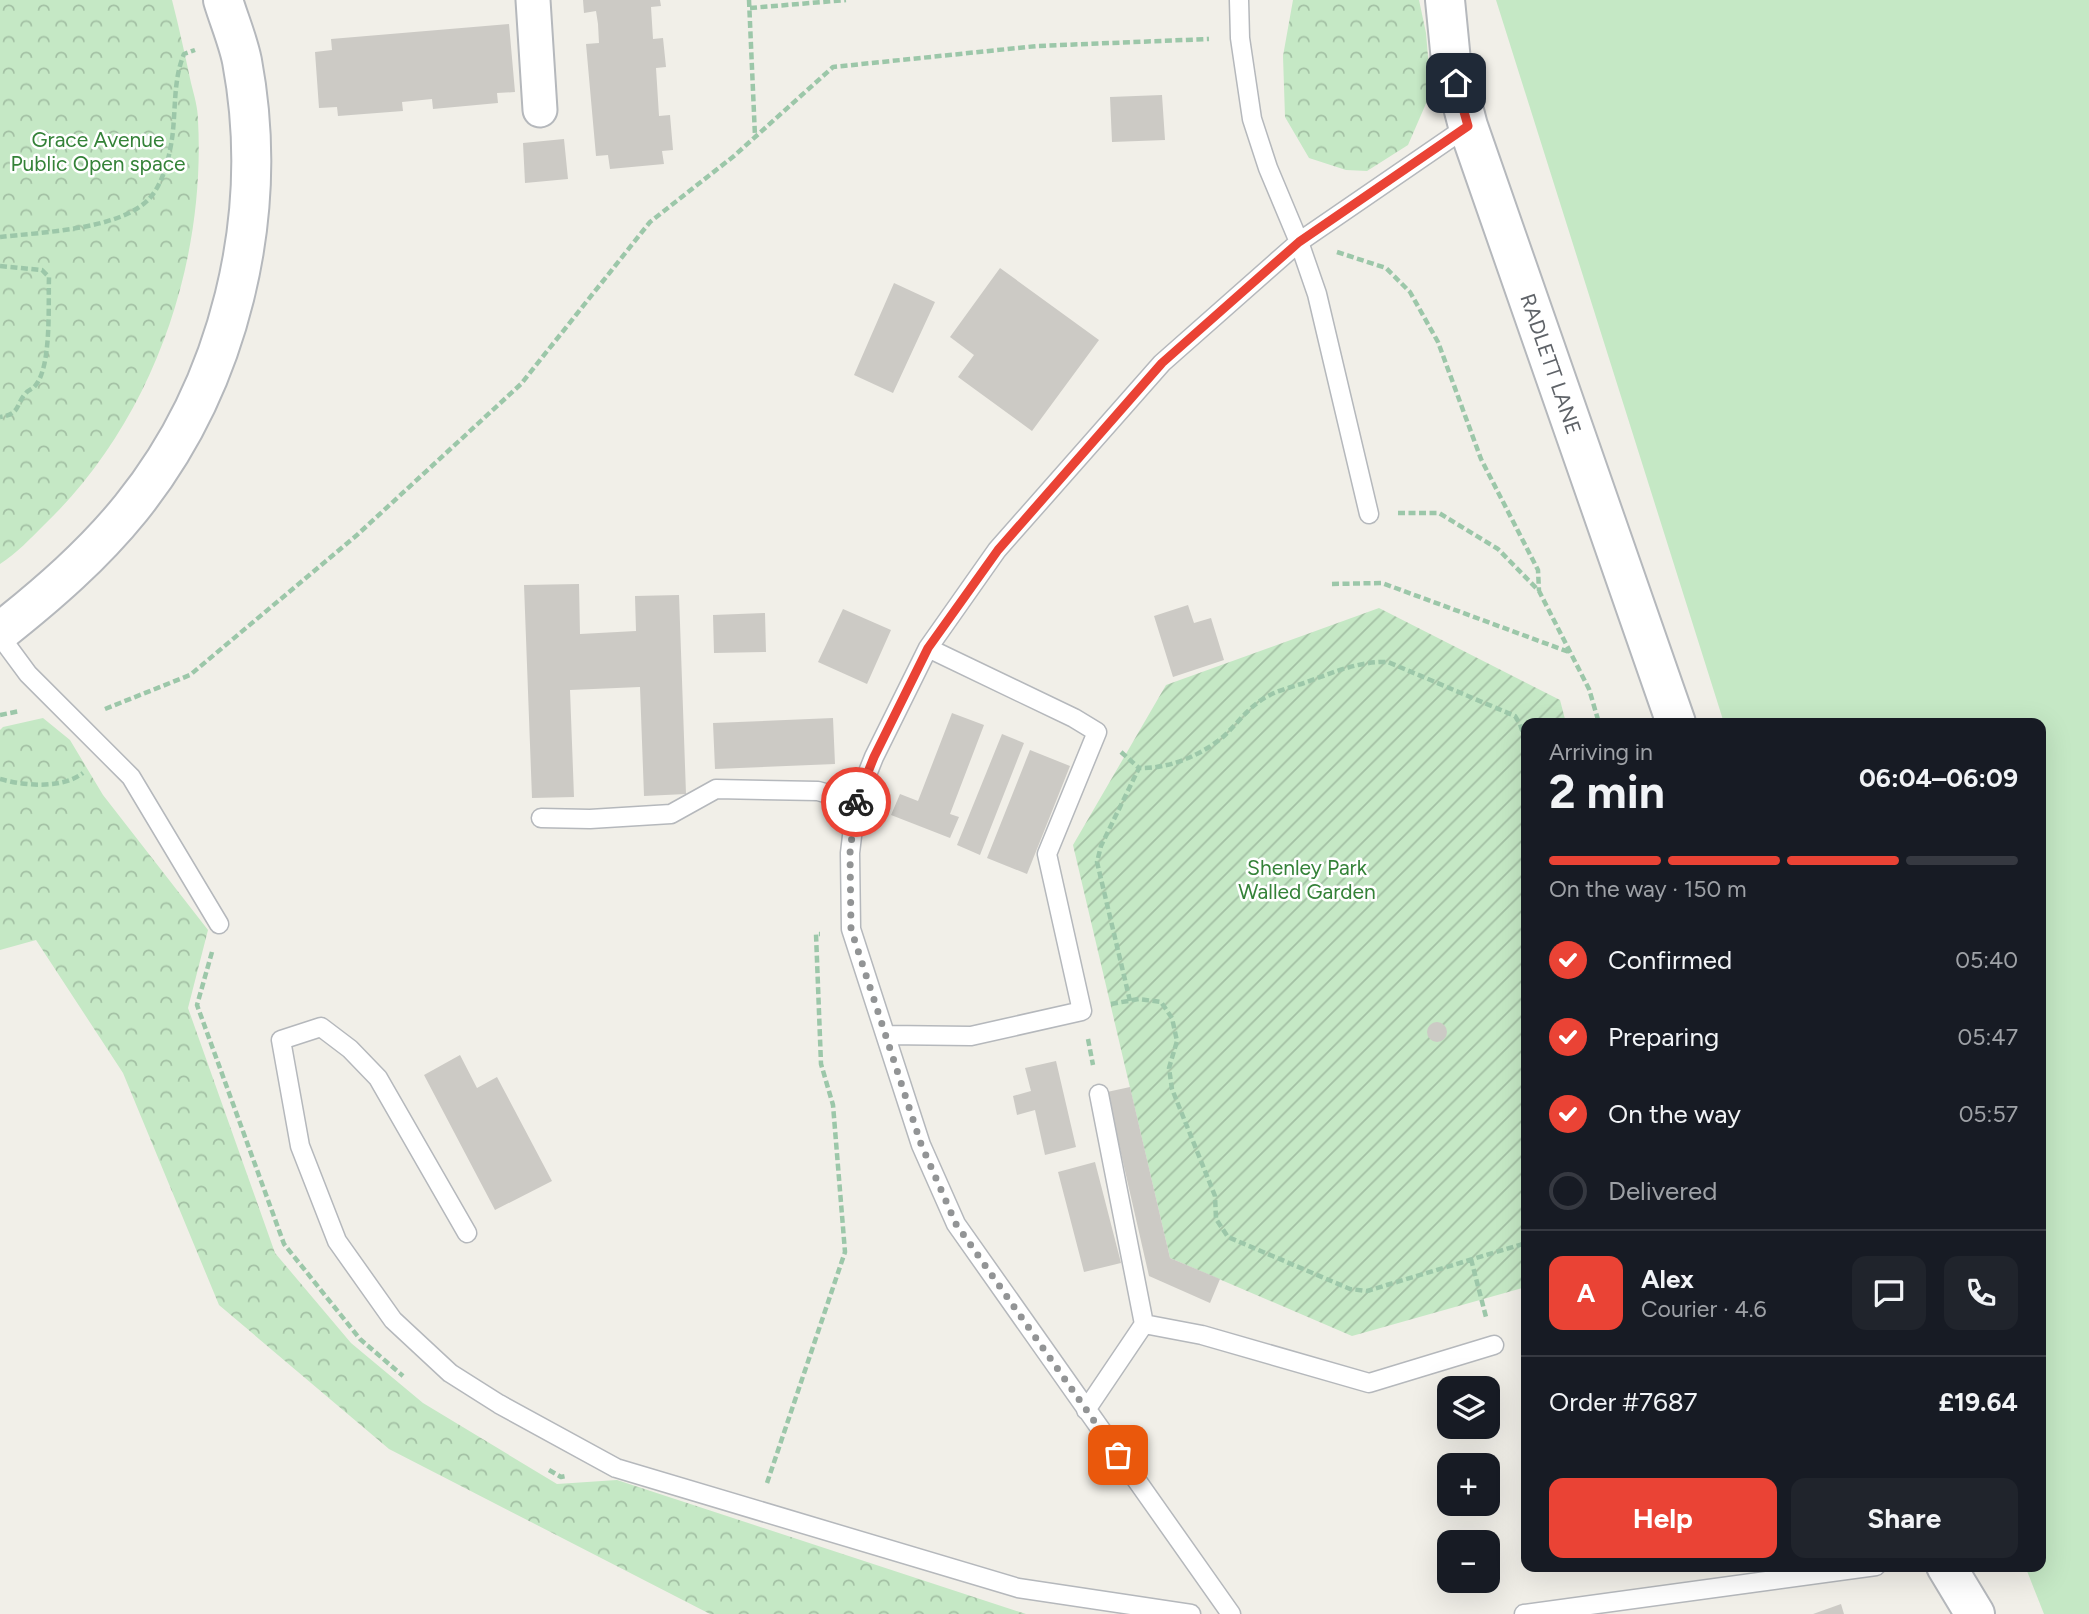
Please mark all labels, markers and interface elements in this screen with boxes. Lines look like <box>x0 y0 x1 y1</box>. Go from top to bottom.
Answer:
pin <box>1426 53 1486 113</box>
icon: home <box>1437 64 1475 102</box>
park label: Grace Avenue Public Open space <box>11 127 185 176</box>
street label: RADLETT LANE <box>1515 290 1587 438</box>
text: Arriving in <box>1549 738 1653 766</box>
text: 06:04–06:09 <box>1859 762 2018 794</box>
text: 2 min <box>1549 764 1665 820</box>
courier <box>821 767 891 837</box>
icon: bike <box>837 783 875 821</box>
park label: Shenley Park Walled Garden <box>1238 855 1376 904</box>
text: On the way · 150 m <box>1549 875 1746 903</box>
icon: check <box>1549 941 1587 979</box>
text: Confirmed <box>1608 944 1732 976</box>
text: 05:40 <box>1955 946 2018 974</box>
icon: check <box>1549 1018 1587 1056</box>
text: Preparing <box>1608 1021 1719 1053</box>
text: 05:47 <box>1958 1023 2018 1051</box>
icon: check <box>1549 1095 1587 1133</box>
text: On the way <box>1608 1098 1741 1130</box>
text: 05:57 <box>1959 1100 2018 1128</box>
text: Delivered <box>1608 1175 1717 1207</box>
button: chat <box>1852 1256 1926 1330</box>
button: phone <box>1944 1256 2018 1330</box>
text: Alex <box>1641 1263 1694 1295</box>
text: A <box>1577 1277 1595 1309</box>
text: Courier · 4.6 <box>1641 1295 1767 1323</box>
map controls <box>1437 1376 1500 1593</box>
button: layers <box>1437 1376 1500 1439</box>
text: Order #7687 <box>1549 1386 1698 1418</box>
text: £19.64 <box>1938 1386 2018 1418</box>
pin <box>1088 1425 1148 1485</box>
icon: bag <box>1099 1436 1137 1474</box>
button: + <box>1437 1453 1500 1516</box>
button: Help <box>1549 1478 1777 1558</box>
button: Share <box>1791 1478 2018 1558</box>
button: − <box>1437 1530 1500 1593</box>

